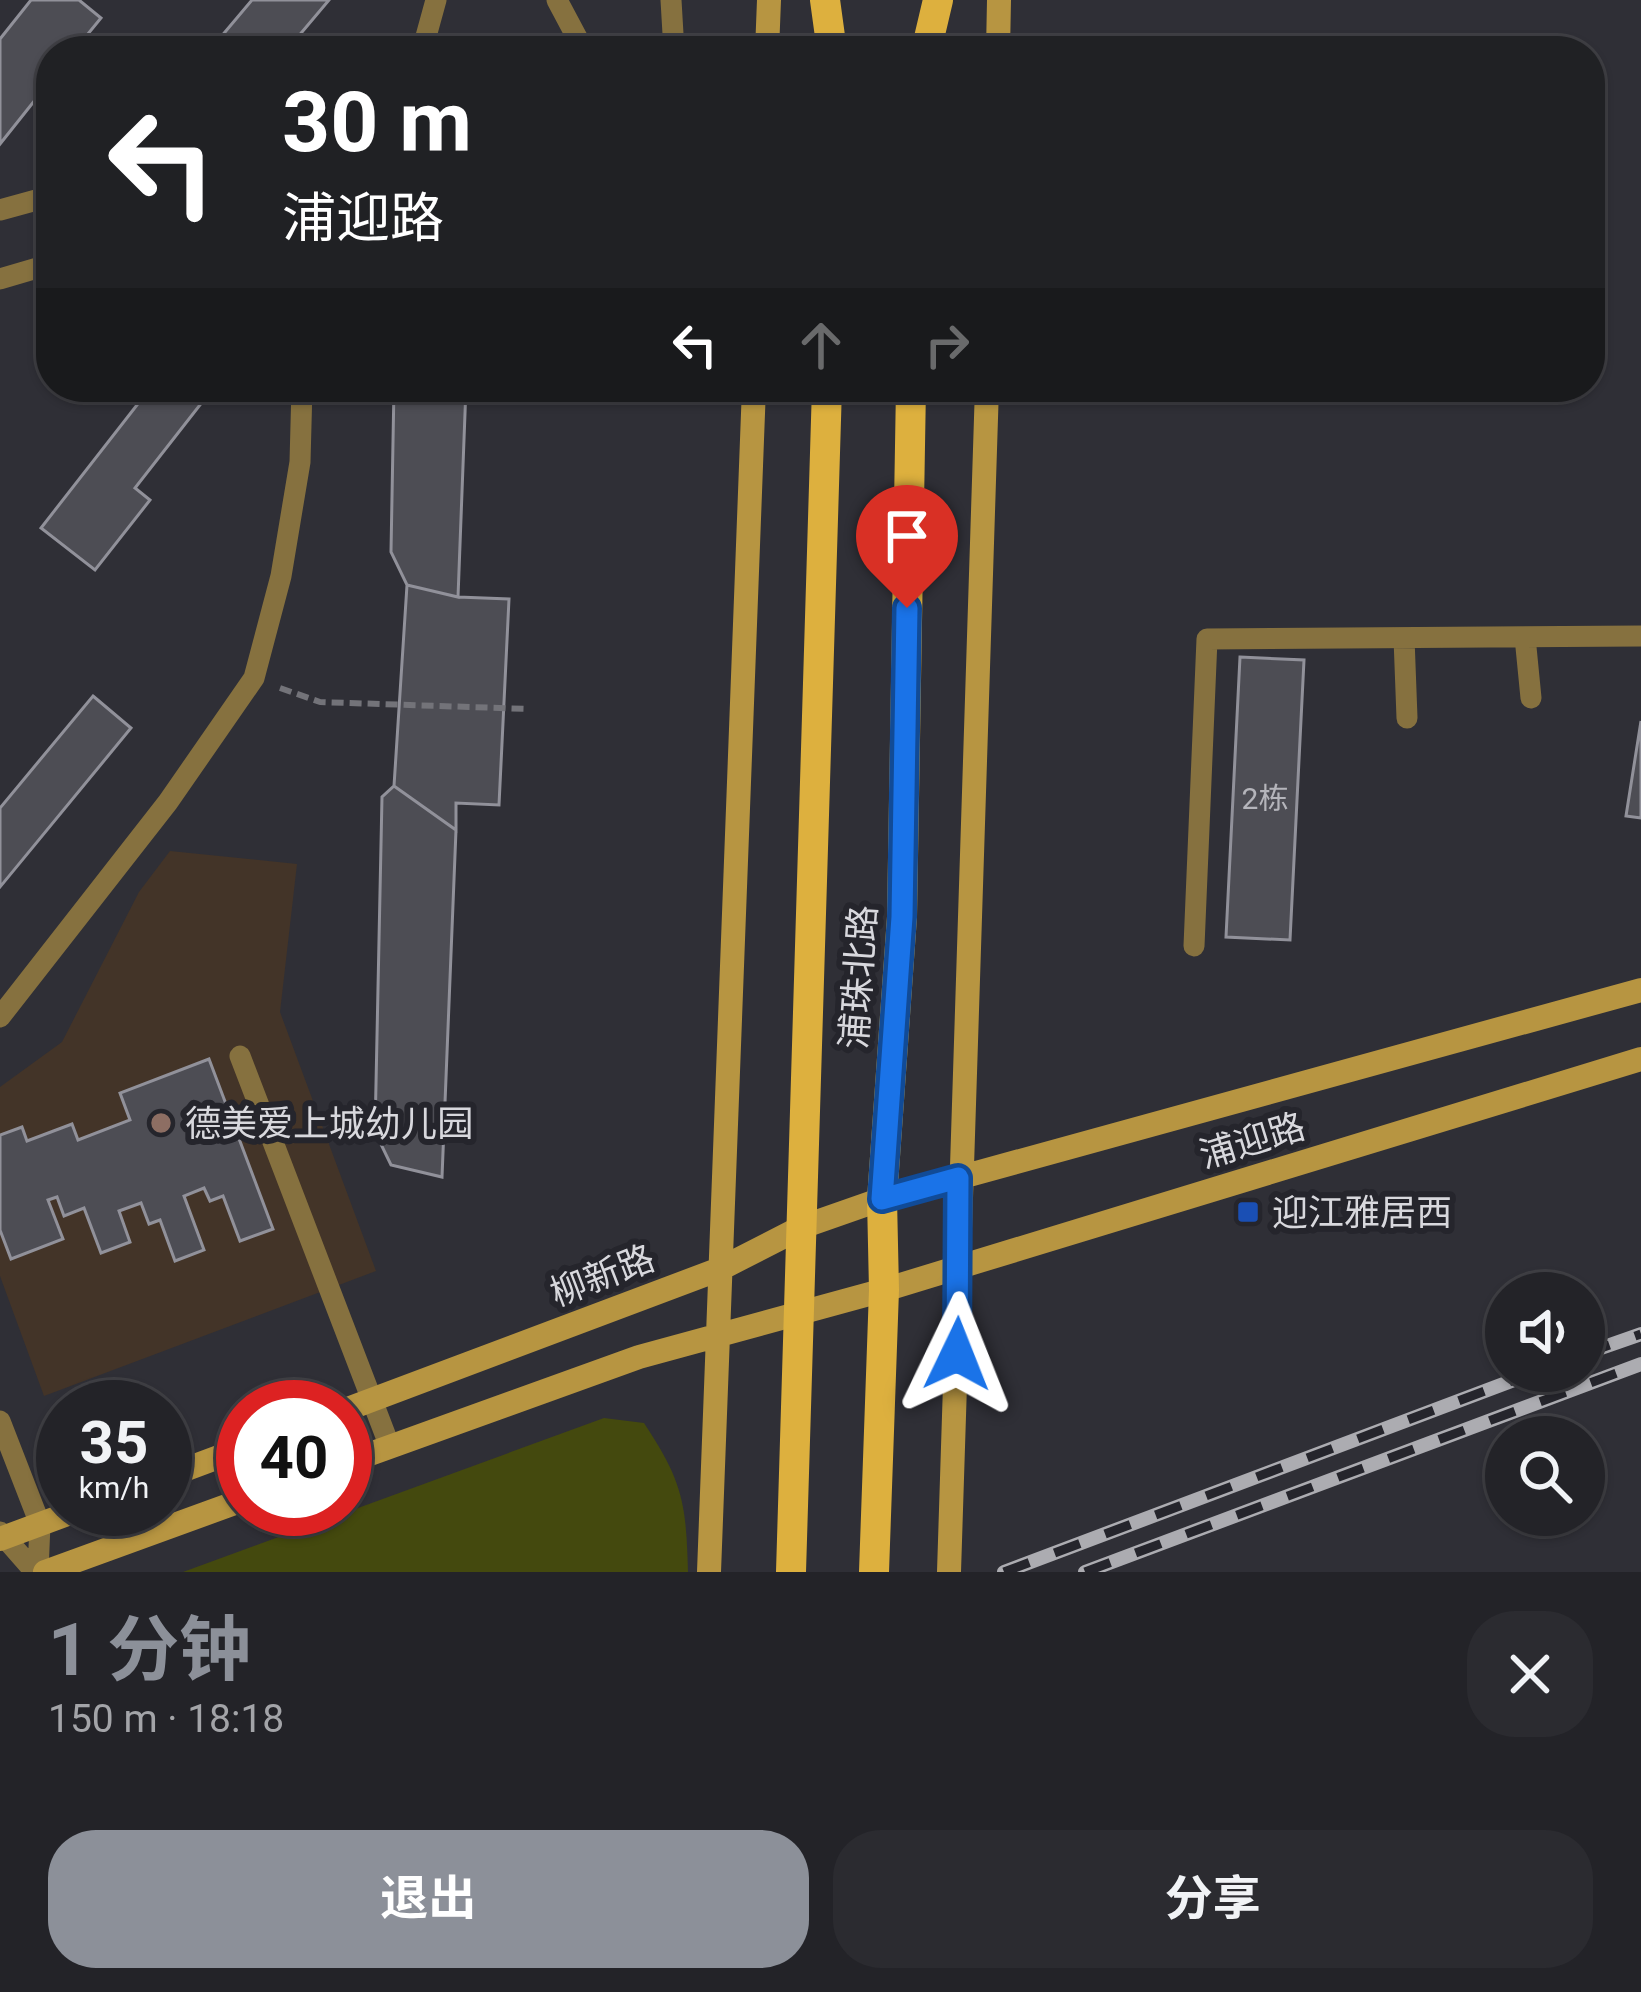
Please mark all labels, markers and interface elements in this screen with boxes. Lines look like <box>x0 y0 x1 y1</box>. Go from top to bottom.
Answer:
text: 30 m <box>282 73 472 172</box>
icon: left <box>84 84 240 240</box>
text: 浦迎路 <box>282 187 444 250</box>
icon: left <box>662 312 728 378</box>
icon: ahead <box>788 312 854 378</box>
icon: right <box>914 312 980 378</box>
pin <box>856 485 958 608</box>
icon: arrive <box>874 503 940 569</box>
house number: 2栋 <box>1242 781 1288 816</box>
street label: 浦珠北路 <box>833 904 885 1050</box>
place label: 德美爱上城幼儿园 <box>185 1103 473 1145</box>
street label: 浦迎路 <box>1195 1105 1310 1177</box>
marker: 德美爱上城幼儿园 <box>148 1110 174 1136</box>
place label: 迎江雅居西 <box>1272 1192 1452 1234</box>
marker: 迎江雅居西 <box>1235 1199 1261 1225</box>
street label: 柳新路 <box>544 1237 660 1315</box>
map controls <box>1485 1272 1605 1536</box>
button: sound <box>1485 1272 1605 1392</box>
position arrow <box>894 1291 1020 1417</box>
speed limit sign: 40 <box>216 1380 372 1536</box>
text: 35 <box>80 1407 148 1478</box>
button: search <box>1485 1416 1605 1536</box>
text: km/h <box>79 1470 149 1505</box>
text: 1 分钟 <box>48 1608 251 1693</box>
button: close <box>1467 1611 1593 1737</box>
text: 150 m · 18:18 <box>48 1696 284 1742</box>
button: 退出 <box>48 1830 809 1968</box>
button: 分享 <box>833 1830 1593 1968</box>

